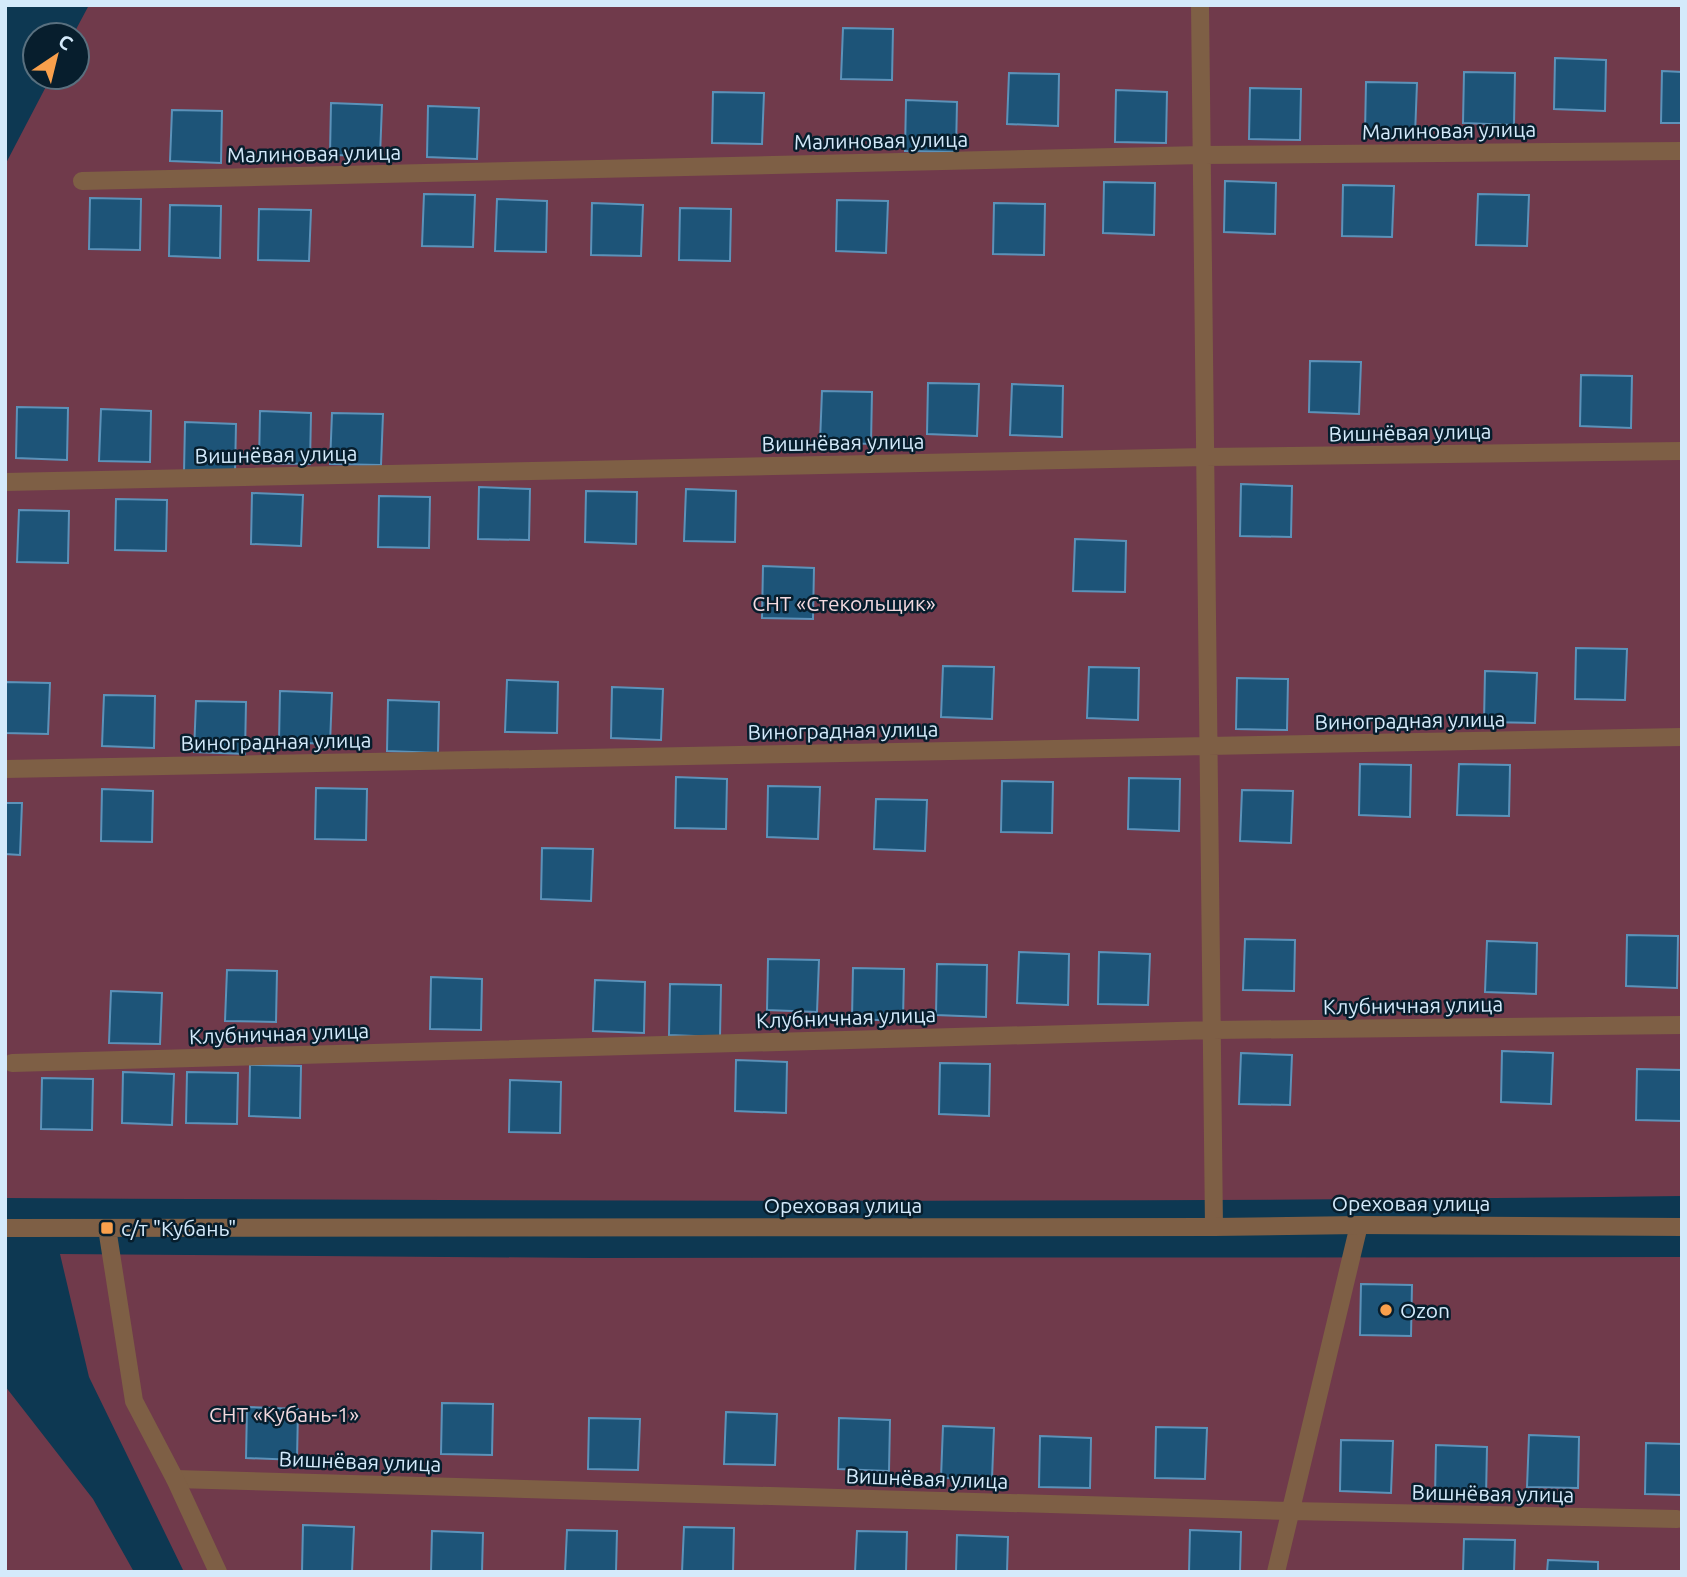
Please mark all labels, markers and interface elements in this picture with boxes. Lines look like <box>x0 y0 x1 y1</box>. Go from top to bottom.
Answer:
north arrow <box>21 21 91 91</box>
text: С <box>54 30 77 55</box>
street label: Малиновая улица <box>1362 116 1536 144</box>
street label: Малиновая улица <box>794 126 968 154</box>
street label: Малиновая улица <box>227 139 401 167</box>
street label: Вишнёвая улица <box>1328 419 1492 445</box>
street label: Вишнёвая улица <box>761 429 925 455</box>
street label: Вишнёвая улица <box>194 441 358 467</box>
park label: СНТ «Стекольщик» <box>752 591 936 615</box>
street label: Виноградная улица <box>1314 706 1506 734</box>
street label: Виноградная улица <box>747 716 939 744</box>
street label: Виноградная улица <box>180 727 372 755</box>
street label: Клубничная улица <box>1323 991 1503 1019</box>
street label: Клубничная улица <box>755 1002 937 1032</box>
street label: Клубничная улица <box>188 1018 370 1048</box>
street label: Ореховая улица <box>1332 1191 1490 1215</box>
street label: Ореховая улица <box>764 1193 922 1217</box>
place label: с/т "Кубань" <box>121 1216 236 1240</box>
marker: с/т "Кубань" <box>99 1220 115 1236</box>
place label: Ozon <box>1400 1298 1450 1322</box>
marker: Ozon <box>1378 1302 1394 1318</box>
park label: СНТ «Кубань-1» <box>209 1402 359 1426</box>
street label: Вишнёвая улица <box>278 1446 442 1476</box>
street label: Вишнёвая улица <box>845 1463 1009 1493</box>
street label: Вишнёвая улица <box>1411 1480 1575 1506</box>

